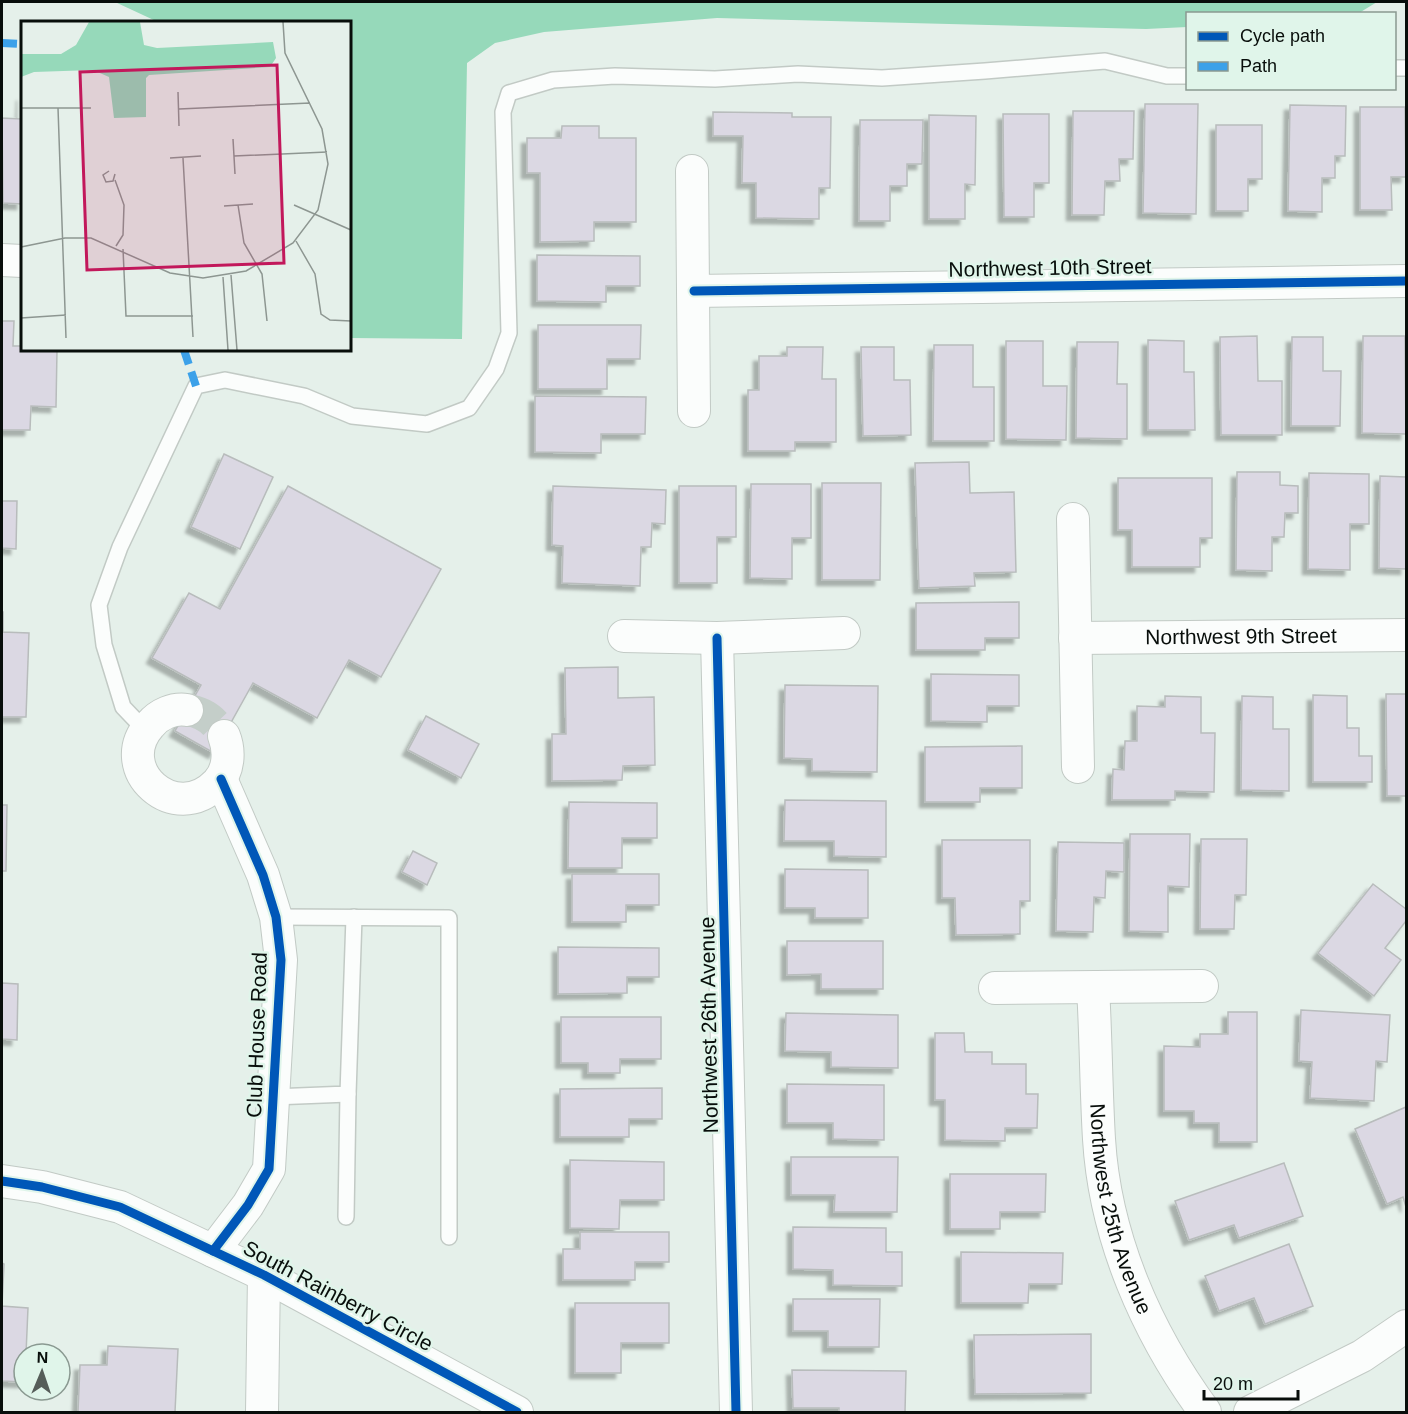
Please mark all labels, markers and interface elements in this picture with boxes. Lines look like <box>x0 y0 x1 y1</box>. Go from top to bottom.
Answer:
legend <box>1186 12 1396 90</box>
inset map <box>21 21 351 351</box>
text: Cycle path <box>1240 26 1325 46</box>
text: Path <box>1240 56 1277 76</box>
street label: Northwest 10th Street <box>948 254 1152 281</box>
street label: Northwest 9th Street <box>1145 624 1337 648</box>
street label: Northwest 26th Avenue <box>695 916 722 1134</box>
street label: Club House Road <box>242 952 271 1118</box>
street label: Northwest 25th Avenue <box>1086 1103 1157 1318</box>
street label: South Rainberry Circle <box>240 1236 437 1355</box>
north arrow <box>12 1342 72 1402</box>
text: N <box>36 1349 49 1366</box>
scale bar <box>1204 1363 1298 1401</box>
text: 20 m <box>1213 1374 1253 1394</box>

